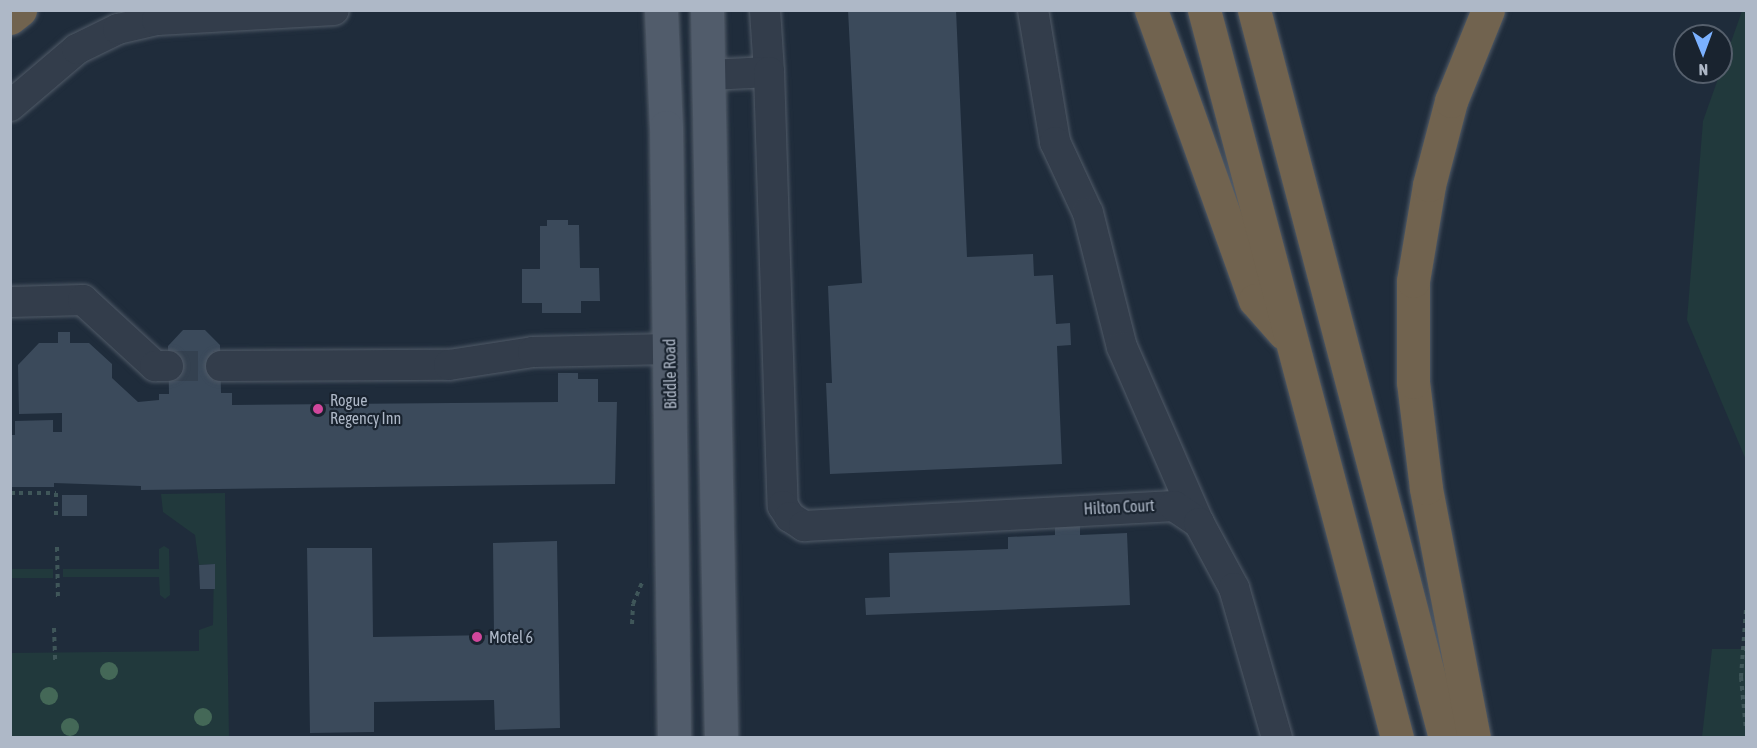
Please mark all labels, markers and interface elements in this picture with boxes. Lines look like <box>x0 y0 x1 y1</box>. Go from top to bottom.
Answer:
north arrow <box>1673 24 1733 84</box>
text: N <box>1698 61 1708 79</box>
street label: Biddle Road <box>660 339 680 409</box>
place label: Rogue Regency Inn <box>330 390 401 428</box>
marker: Rogue Regency Inn <box>311 402 325 416</box>
street label: Hilton Court <box>1083 496 1155 518</box>
place label: Motel 6 <box>489 627 533 647</box>
marker: Motel 6 <box>470 630 484 644</box>

